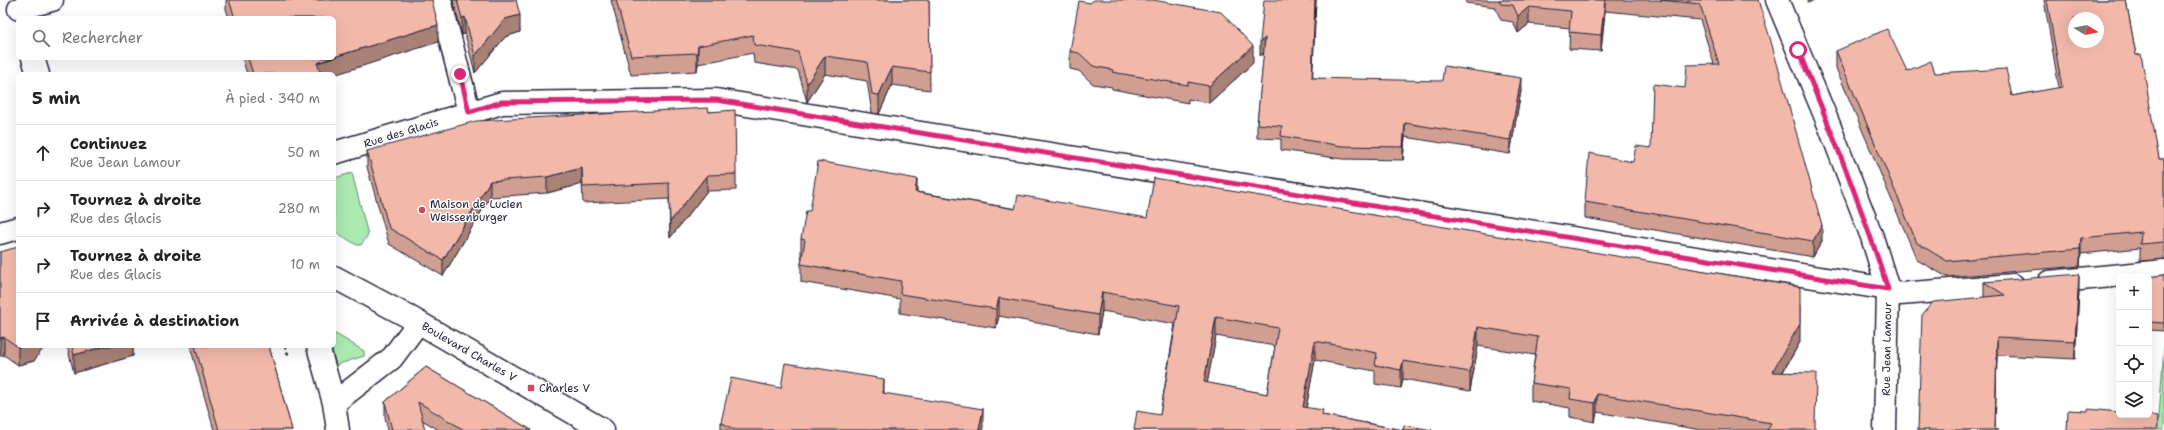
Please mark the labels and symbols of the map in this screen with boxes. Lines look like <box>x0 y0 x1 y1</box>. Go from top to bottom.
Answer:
north arrow <box>2068 12 2104 48</box>
route start <box>1789 41 1807 59</box>
route end <box>451 65 469 83</box>
street label: Rue des Glacis <box>362 114 440 152</box>
place label: Maison de Lucien Weissenburger <box>430 197 523 225</box>
marker: Maison de Lucien Weissenburger <box>417 205 427 215</box>
street label: Rue Jean Lamour <box>1879 302 1895 396</box>
street label: Boulevard Charles V <box>419 319 520 386</box>
place label: Charles V <box>539 381 590 396</box>
marker: Charles V <box>526 383 536 393</box>

